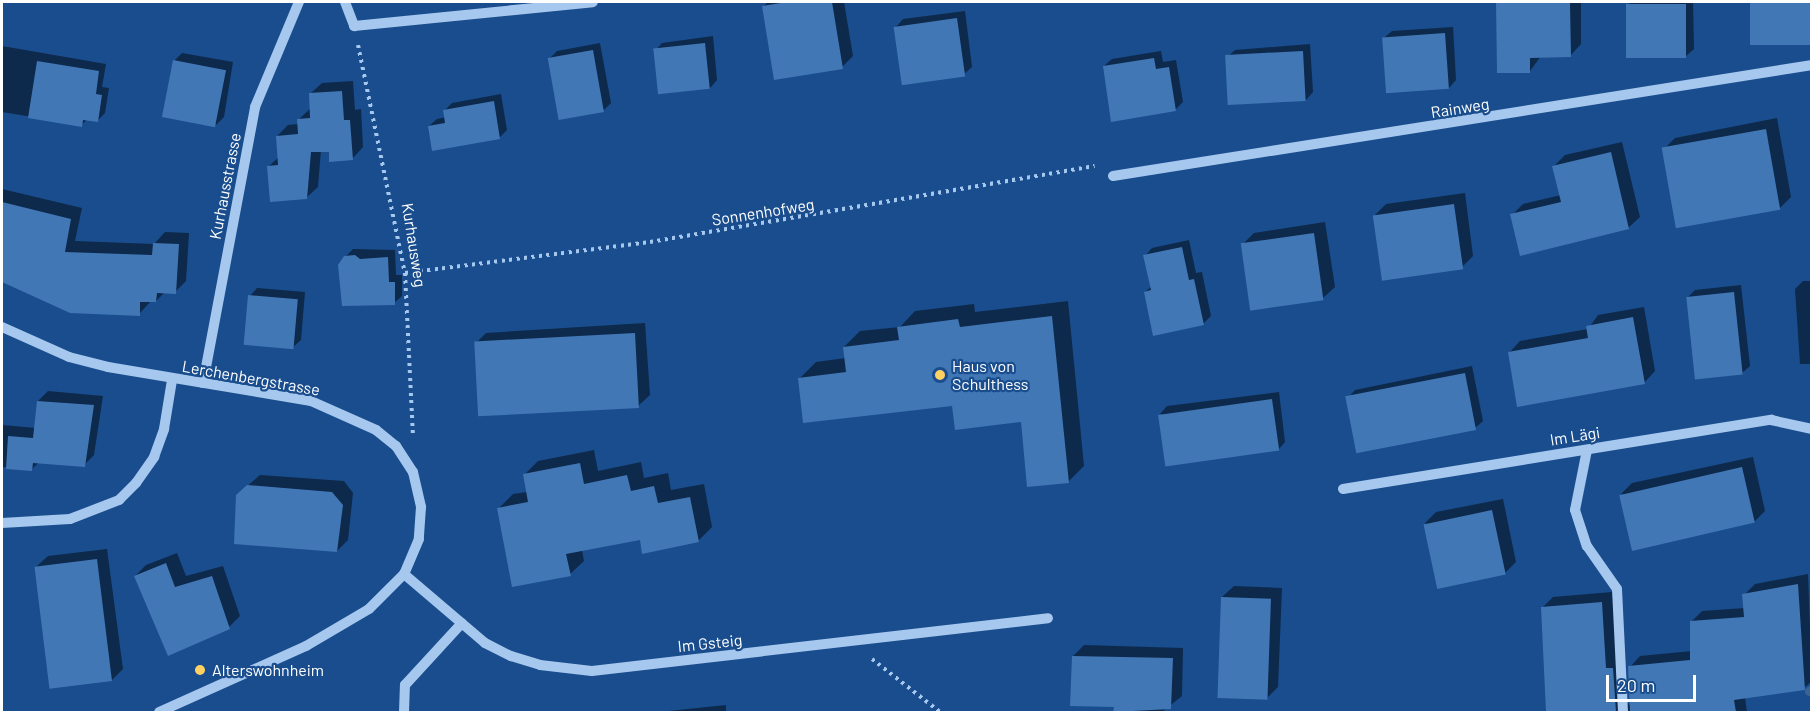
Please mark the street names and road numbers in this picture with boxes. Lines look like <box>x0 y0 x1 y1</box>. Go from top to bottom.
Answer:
street label: Rainweg <box>1429 94 1491 122</box>
street label: Kurhausstrasse <box>205 131 245 241</box>
street label: Sonnenhofweg <box>710 194 816 230</box>
street label: Kurhausweg <box>398 201 430 289</box>
street label: Lerchenbergstrasse <box>181 356 321 400</box>
street label: Im Lägi <box>1549 423 1601 449</box>
street label: Im Gsteig <box>677 630 743 656</box>

